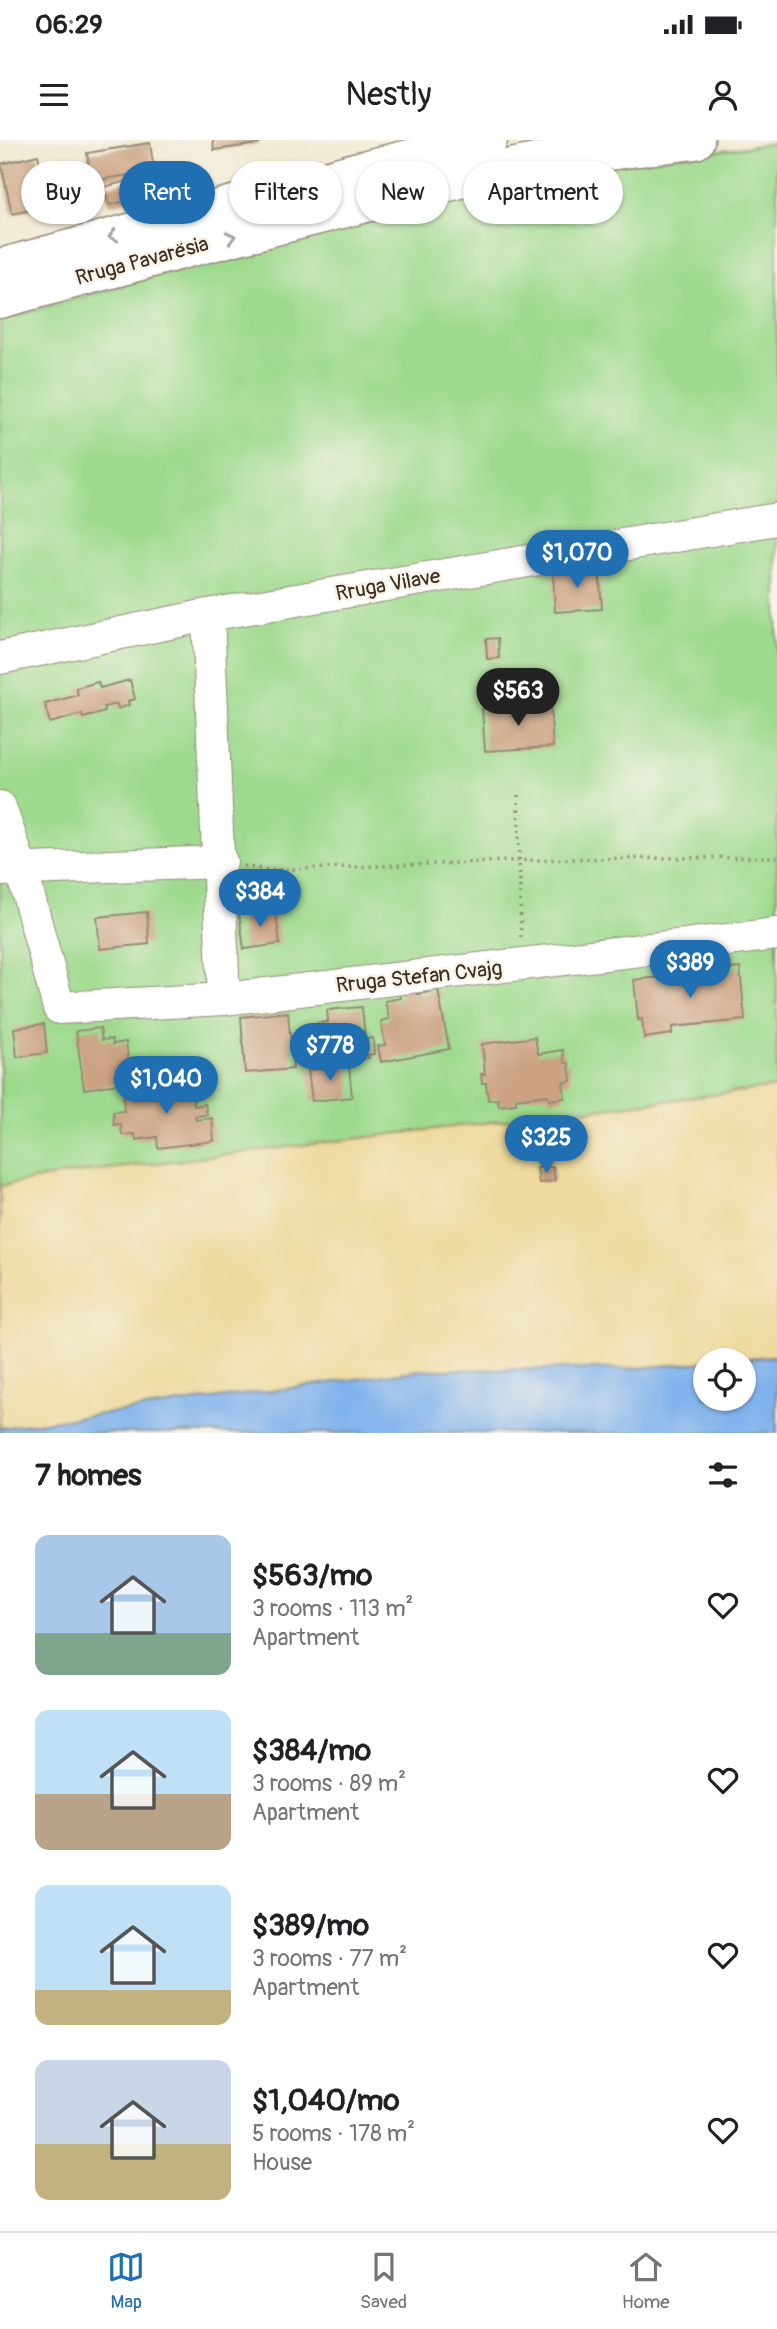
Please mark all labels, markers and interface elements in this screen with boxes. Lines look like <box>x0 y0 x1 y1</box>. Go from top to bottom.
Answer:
text: 06:29 <box>35 9 103 41</box>
text: Nestly <box>346 75 431 115</box>
icon: menu <box>35 76 73 114</box>
icon: person <box>704 76 742 114</box>
chip: Buy <box>21 161 105 224</box>
chip: Rent <box>119 161 215 224</box>
chip: Filters <box>229 161 342 224</box>
chip: New <box>356 161 449 224</box>
chip: Apartment <box>463 161 623 224</box>
one-way arrow <box>108 228 120 242</box>
street label: Rruga Pavarësia <box>73 230 211 292</box>
one-way arrow <box>225 231 237 245</box>
pin: $1,070 <box>520 531 634 590</box>
text: $1,070 <box>542 538 612 567</box>
street label: Rruga Vilave <box>333 562 443 607</box>
pin: $563 <box>477 668 559 728</box>
text: $563 <box>492 676 544 705</box>
pin: $384 <box>219 870 301 929</box>
text: $384 <box>235 877 285 906</box>
pin: $389 <box>649 940 731 1000</box>
text: $389 <box>666 948 714 977</box>
street label: Rruga Stefan Cvajg <box>335 955 503 999</box>
pin: $778 <box>289 1024 371 1083</box>
text: $778 <box>306 1031 354 1060</box>
pin: $1,040 <box>109 1056 223 1116</box>
text: $1,040 <box>130 1064 202 1093</box>
pin: $325 <box>505 1116 587 1175</box>
text: $325 <box>521 1123 571 1152</box>
map controls <box>693 1348 756 1411</box>
button: locate <box>693 1348 756 1411</box>
icon: filters <box>704 1456 742 1494</box>
text: 7 homes <box>35 1457 142 1494</box>
text: $563/mo <box>252 1557 372 1594</box>
icon: home <box>91 1563 175 1647</box>
icon: heart <box>704 1586 742 1624</box>
text: 3 rooms · 113 m² <box>252 1594 413 1623</box>
text: Apartment <box>252 1623 359 1652</box>
text: $384/mo <box>252 1732 371 1769</box>
icon: home <box>91 1738 175 1822</box>
icon: heart <box>704 1761 742 1799</box>
text: 3 rooms · 89 m² <box>252 1769 406 1798</box>
text: Apartment <box>252 1798 359 1827</box>
text: $389/mo <box>252 1907 369 1944</box>
icon: home <box>91 1913 175 1997</box>
icon: heart <box>704 1936 742 1974</box>
text: 3 rooms · 77 m² <box>252 1944 407 1973</box>
text: Apartment <box>252 1973 359 2002</box>
text: $1,040/mo <box>252 2082 400 2119</box>
icon: home <box>91 2088 175 2172</box>
icon: heart <box>704 2111 742 2149</box>
text: 5 rooms · 178 m² <box>252 2119 415 2148</box>
text: House <box>252 2148 312 2177</box>
tab: Map <box>107 2248 145 2314</box>
tab: Saved <box>360 2248 407 2314</box>
tab: Home <box>622 2248 670 2314</box>

